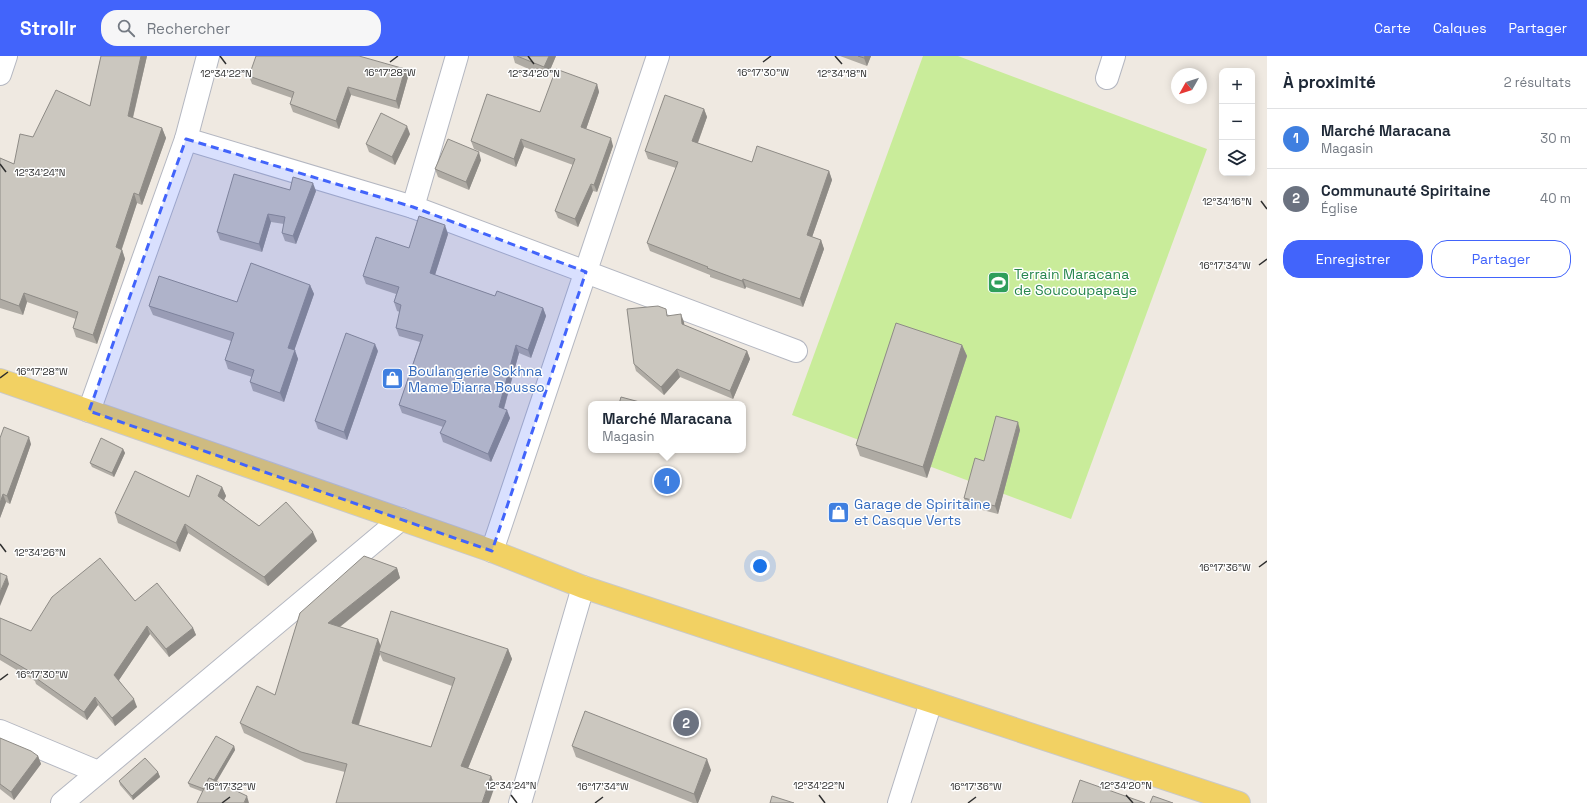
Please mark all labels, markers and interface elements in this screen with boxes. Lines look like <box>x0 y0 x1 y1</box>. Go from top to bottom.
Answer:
search box <box>101 10 381 46</box>
text: Strollr <box>20 16 77 41</box>
icon: search <box>115 17 137 39</box>
text: Rechercher <box>147 19 230 38</box>
text: Carte <box>1374 19 1411 37</box>
text: Calques <box>1433 19 1487 37</box>
text: Partager <box>1509 19 1567 37</box>
text: 16°17'28"W <box>364 66 416 79</box>
text: 16°17'30"W <box>737 66 789 79</box>
text: 12°34'22"N <box>200 67 252 80</box>
text: 12°34'20"N <box>508 67 560 80</box>
text: 12°34'18"N <box>817 67 867 80</box>
north arrow <box>1171 68 1207 104</box>
map controls <box>1219 68 1255 176</box>
button: + <box>1219 68 1255 104</box>
text: À proximité <box>1283 71 1376 93</box>
text: 2 résultats <box>1504 74 1571 91</box>
button: − <box>1219 104 1255 140</box>
text: Marché Maracana <box>1321 121 1451 140</box>
text: 1 <box>1293 130 1299 147</box>
text: 30 m <box>1540 130 1571 147</box>
button: layers <box>1219 140 1255 176</box>
text: Magasin <box>1321 140 1373 157</box>
text: 12°34'24"N <box>15 166 65 179</box>
text: Communauté Spiritaine <box>1321 181 1491 200</box>
text: 2 <box>1292 190 1300 207</box>
text: 40 m <box>1540 190 1571 207</box>
text: 12°34'16"N <box>1202 195 1252 208</box>
text: Église <box>1321 200 1358 217</box>
button: Enregistrer <box>1283 240 1423 278</box>
button: Partager <box>1431 240 1571 278</box>
text: 16°17'34"W <box>1199 259 1251 272</box>
place label: Terrain Maracana de Soucoupapaye <box>1014 265 1137 299</box>
sports icon: Terrain Maracana de Soucoupapaye <box>986 269 1012 295</box>
place label: Boulangerie Sokhna Mame Diarra Bousso <box>408 362 545 396</box>
text: 16°17'28"W <box>16 365 68 378</box>
shop icon: Boulangerie Sokhna Mame Diarra Bousso <box>379 366 405 392</box>
popup <box>588 401 746 453</box>
text: Marché Maracana <box>602 409 732 428</box>
text: Magasin <box>602 428 655 445</box>
pin: 1 <box>654 466 680 496</box>
place label: Garage de Spiritaine et Casque Verts <box>854 495 990 529</box>
shop icon: Garage de Spiritaine et Casque Verts <box>826 499 852 525</box>
text: 12°34'26"N <box>14 546 66 559</box>
your location <box>750 556 770 576</box>
text: 16°17'36"W <box>1199 561 1251 574</box>
text: 16°17'30"W <box>16 668 68 681</box>
pin: 2 <box>673 708 699 738</box>
text: 12°34'24"N <box>486 779 536 792</box>
text: 12°34'22"N <box>793 779 845 792</box>
text: 12°34'20"N <box>1100 779 1152 792</box>
text: 16°17'32"W <box>204 780 256 793</box>
text: 16°17'34"W <box>577 780 629 793</box>
text: 16°17'36"W <box>950 780 1002 793</box>

